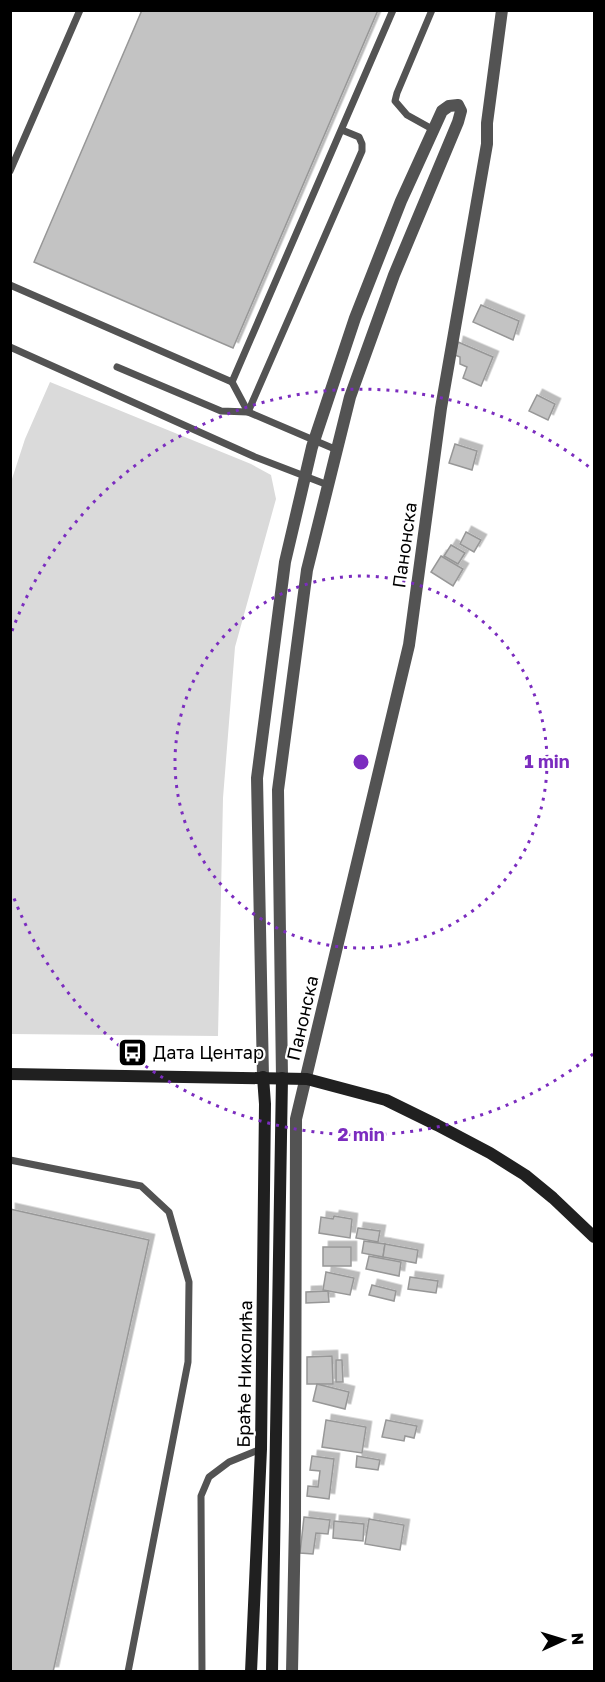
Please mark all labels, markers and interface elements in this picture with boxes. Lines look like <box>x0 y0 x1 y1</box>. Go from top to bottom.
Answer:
street label: Панонска <box>387 501 421 589</box>
text: 1 min <box>524 750 570 772</box>
centre of rings <box>351 752 371 772</box>
street label: Панонска <box>282 973 322 1063</box>
bus stop icon: Дата Центар <box>116 1036 148 1068</box>
place label: Дата Центар <box>153 1041 264 1063</box>
text: 2 min <box>337 1123 385 1145</box>
street label: Браће Николића <box>232 1300 256 1448</box>
north arrow <box>533 1610 593 1670</box>
text: N <box>568 1632 588 1646</box>

